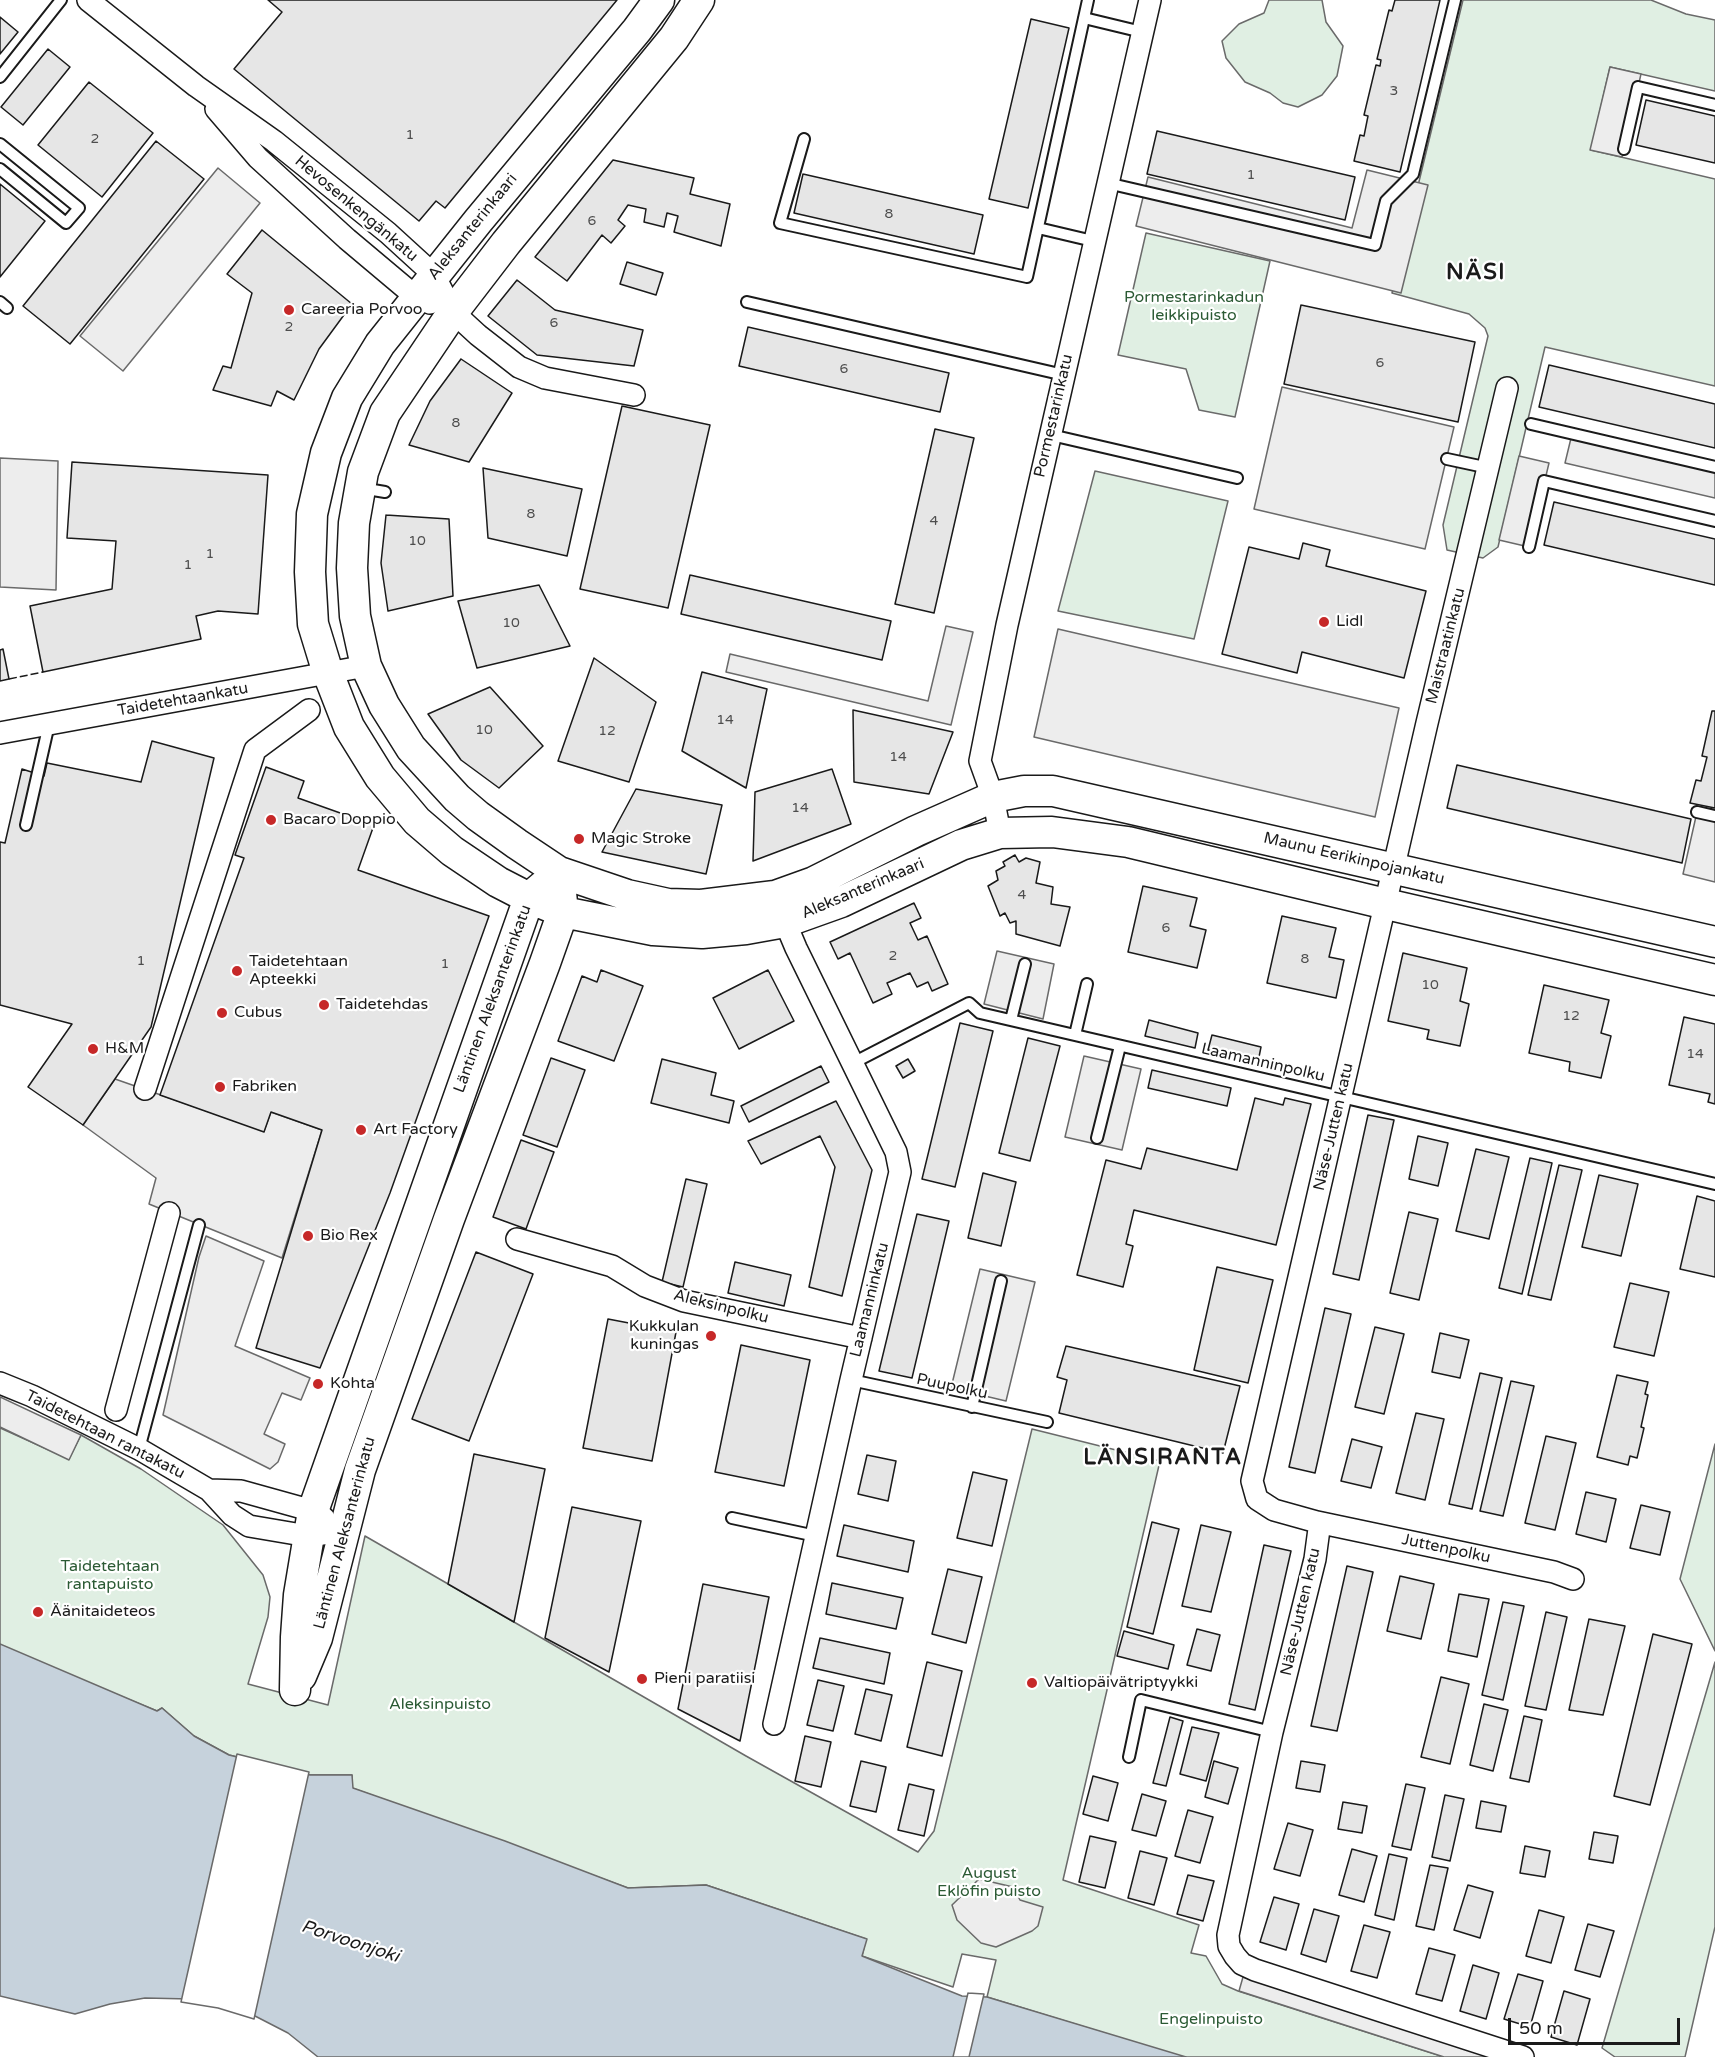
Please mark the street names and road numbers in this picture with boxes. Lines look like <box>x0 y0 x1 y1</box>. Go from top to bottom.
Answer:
street label: Hevosenkengänkatu <box>291 152 421 266</box>
street label: Aleksanterinkaari <box>424 170 522 284</box>
street label: Pormestarinkatu <box>1030 352 1078 480</box>
street label: Maistraatinkatu <box>1422 586 1470 706</box>
street label: Taidetehtaankatu <box>116 679 250 721</box>
street label: Maunu Eerikinpojankatu <box>1262 829 1446 889</box>
street label: Aleksanterinkaari <box>799 855 927 923</box>
street label: Läntinen Aleksanterinkatu <box>450 902 536 1096</box>
street label: Laamanninpolku <box>1199 1039 1327 1087</box>
street label: Näse-Jutten katu <box>1310 1061 1358 1193</box>
street label: Laamanninkatu <box>846 1241 894 1359</box>
street label: Aleksinpolku <box>672 1286 770 1328</box>
street label: Puupolku <box>915 1370 989 1404</box>
street label: Taidetehtaan rantakatu <box>22 1386 188 1484</box>
street label: Läntinen Aleksanterinkatu <box>310 1435 380 1631</box>
street label: Juttenpolku <box>1400 1530 1492 1568</box>
street label: Näse-Jutten katu <box>1277 1546 1325 1678</box>

